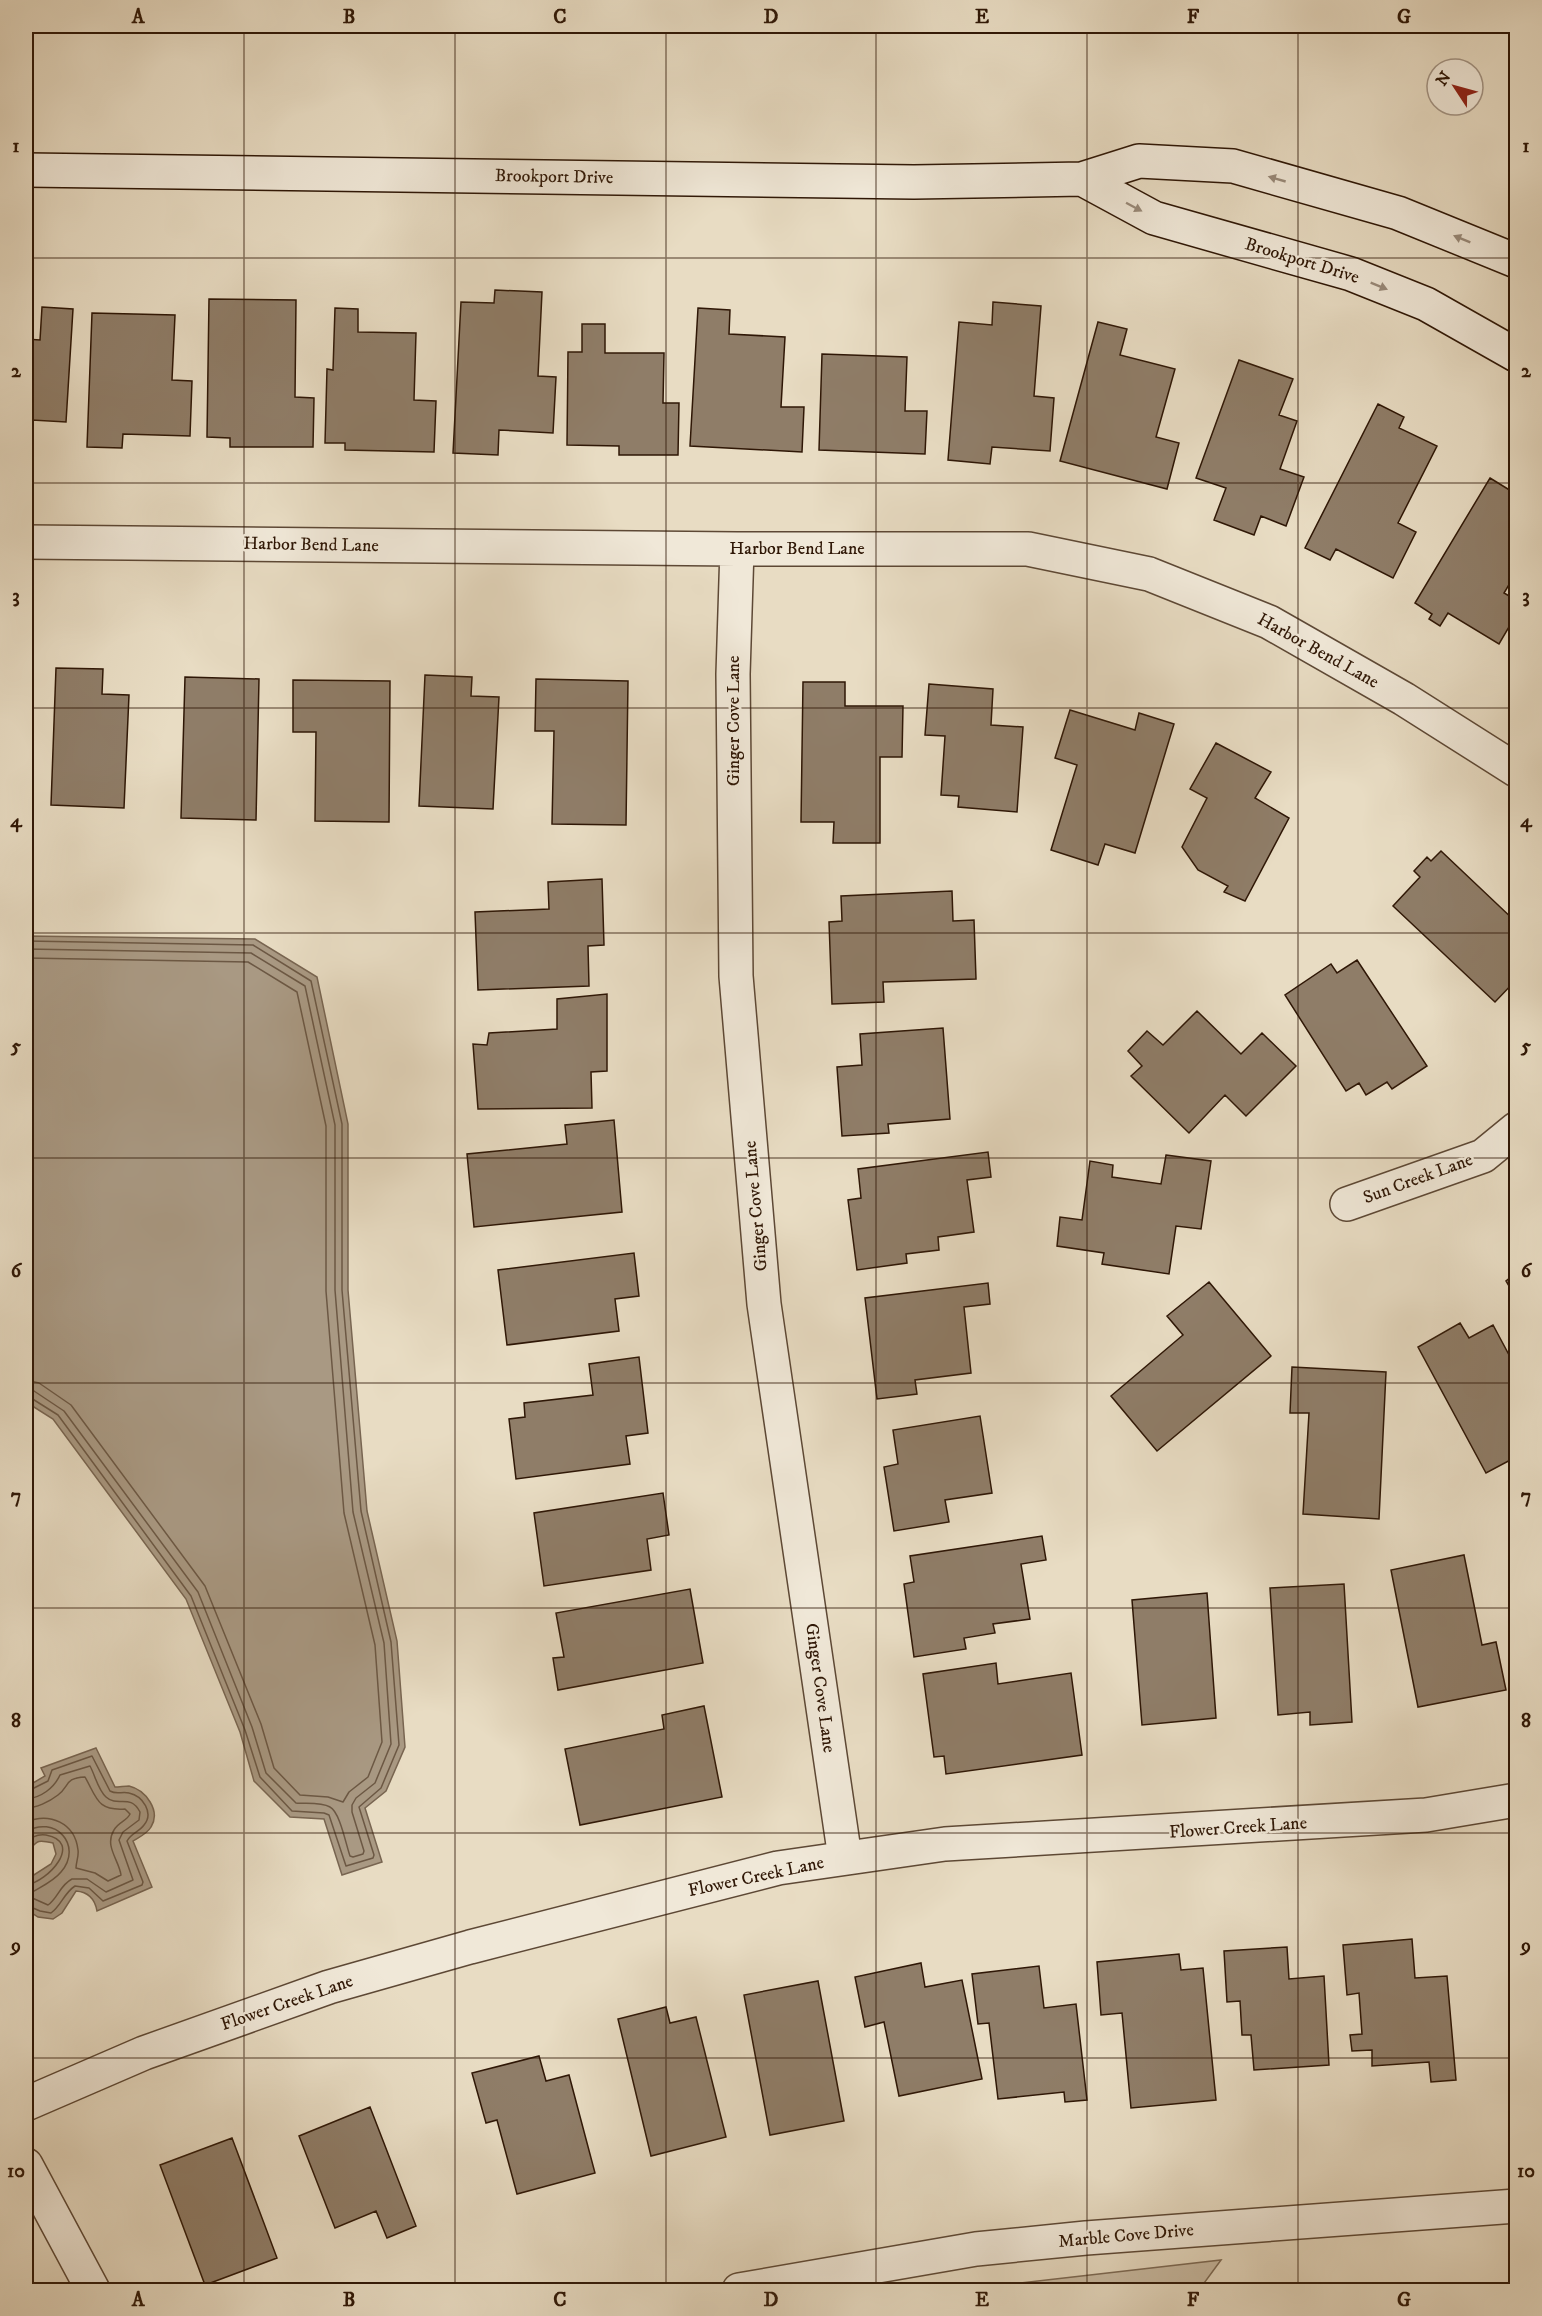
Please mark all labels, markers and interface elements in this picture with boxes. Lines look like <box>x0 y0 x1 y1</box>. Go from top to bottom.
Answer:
text: A <box>131 5 146 30</box>
text: B <box>343 5 355 30</box>
text: C <box>553 5 567 30</box>
text: D <box>764 5 779 30</box>
text: E <box>975 5 989 30</box>
text: F <box>1187 5 1200 30</box>
text: G <box>1397 5 1411 30</box>
north arrow <box>1425 57 1485 117</box>
text: N <box>1432 68 1456 90</box>
text: 1 <box>12 134 20 159</box>
text: 1 <box>1522 134 1530 159</box>
street label: Brookport Drive <box>495 165 613 189</box>
one-way arrow <box>1268 174 1286 183</box>
one-way arrow <box>1126 202 1143 212</box>
street label: Brookport Drive <box>1242 233 1362 289</box>
one-way arrow <box>1453 234 1471 243</box>
one-way arrow <box>1370 281 1388 291</box>
text: 2 <box>11 359 22 384</box>
text: 2 <box>1521 359 1532 384</box>
street label: Harbor Bend Lane <box>243 533 379 557</box>
street label: Harbor Bend Lane <box>729 538 865 560</box>
text: 3 <box>12 584 20 609</box>
text: 3 <box>1522 584 1530 609</box>
street label: Harbor Bend Lane <box>1253 609 1383 693</box>
street label: Ginger Cove Lane <box>723 656 745 786</box>
text: 4 <box>10 809 23 834</box>
text: 4 <box>1520 809 1533 834</box>
text: 5 <box>10 1034 21 1059</box>
text: 5 <box>1520 1034 1531 1059</box>
street label: Ginger Cove Lane <box>739 1140 773 1272</box>
street label: Sun Creek Lane <box>1360 1149 1476 1209</box>
text: 6 <box>11 1259 23 1284</box>
text: 6 <box>1521 1259 1533 1284</box>
text: 7 <box>11 1484 21 1509</box>
text: 7 <box>1521 1484 1531 1509</box>
street label: Ginger Cove Lane <box>800 1622 840 1754</box>
text: 8 <box>11 1709 21 1734</box>
text: 8 <box>1521 1709 1531 1734</box>
street label: Flower Creek Lane <box>1168 1812 1308 1844</box>
street label: Flower Creek Lane <box>686 1852 826 1902</box>
text: 9 <box>9 1934 21 1959</box>
text: 9 <box>1519 1934 1531 1959</box>
street label: Flower Creek Lane <box>218 1970 356 2036</box>
text: 10 <box>7 2159 25 2184</box>
text: 10 <box>1517 2159 1535 2184</box>
street label: Marble Cove Drive <box>1057 2219 1195 2253</box>
text: A <box>131 2288 146 2313</box>
text: B <box>343 2288 355 2313</box>
text: C <box>553 2288 567 2313</box>
text: D <box>764 2288 779 2313</box>
text: E <box>975 2288 989 2313</box>
text: F <box>1187 2288 1200 2313</box>
text: G <box>1397 2288 1411 2313</box>

